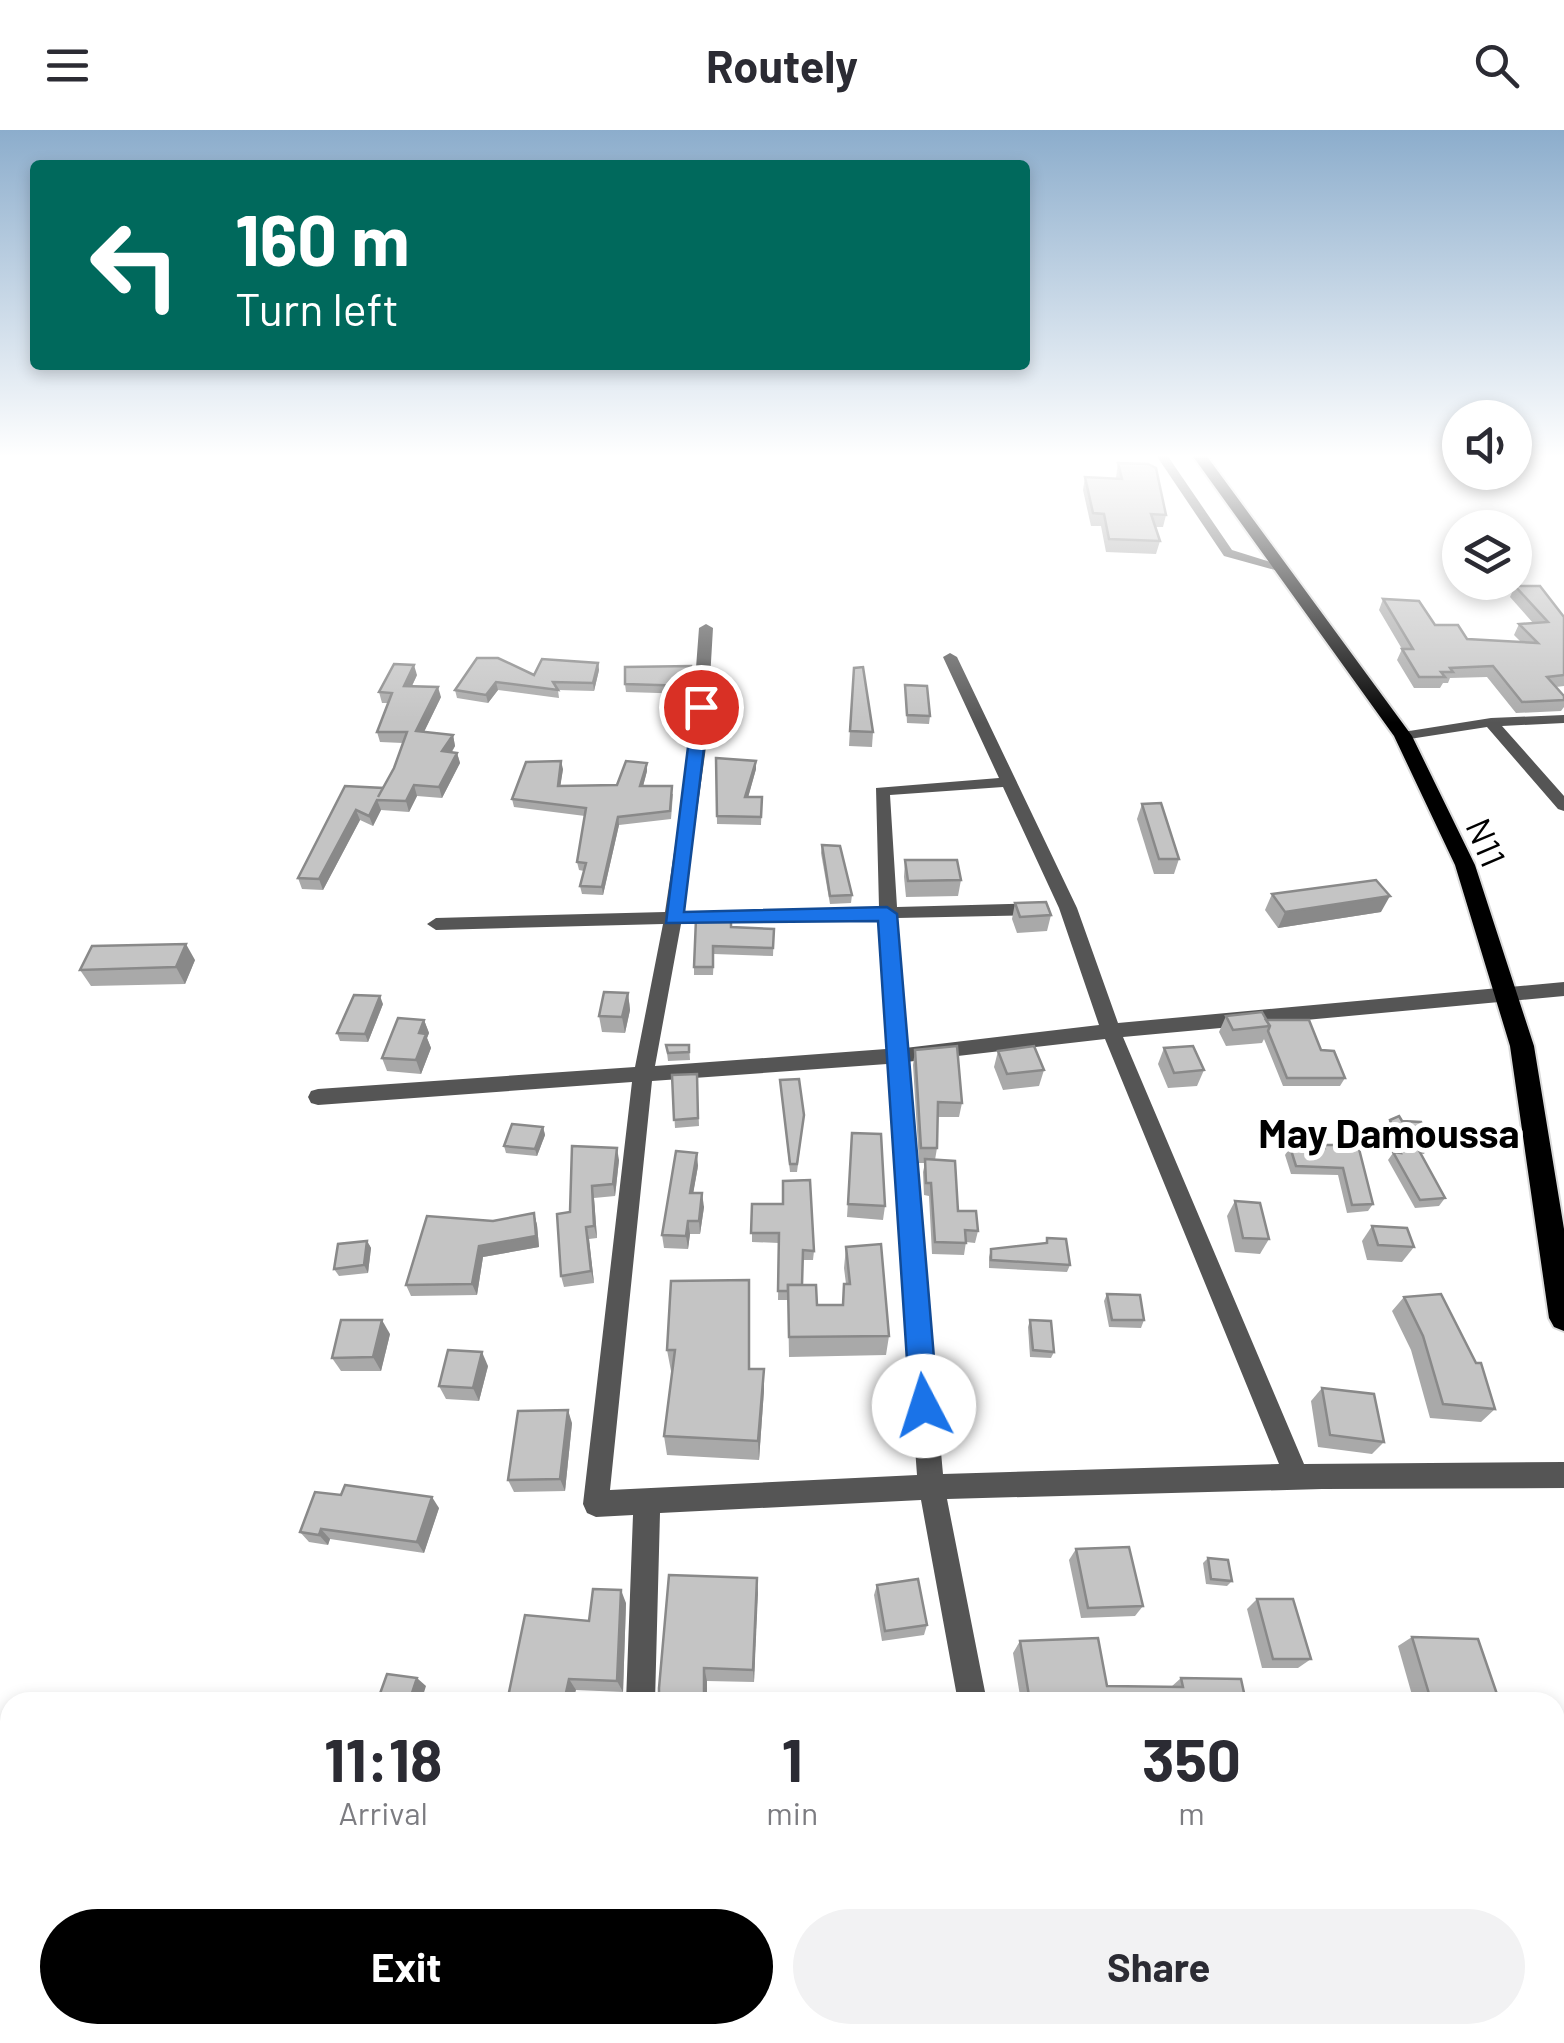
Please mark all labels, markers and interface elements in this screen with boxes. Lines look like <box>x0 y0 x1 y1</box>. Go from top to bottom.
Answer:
icon: menu <box>40 38 95 93</box>
text: Routely <box>706 38 858 92</box>
icon: search <box>1469 38 1524 93</box>
text: 160 m <box>235 196 410 280</box>
icon: left <box>70 200 200 330</box>
text: Turn left <box>235 281 399 335</box>
map controls <box>1442 400 1532 600</box>
button: sound <box>1442 400 1532 490</box>
button: layers <box>1442 510 1532 600</box>
pin <box>659 665 744 750</box>
icon: arrive <box>674 680 729 735</box>
street label: N11 <box>1458 812 1516 872</box>
district label: May Damoussa <box>1258 1108 1520 1156</box>
position arrow <box>872 1354 976 1458</box>
text: 11:18 <box>324 1722 442 1794</box>
text: 1 <box>782 1722 803 1794</box>
text: 350 <box>1142 1722 1241 1794</box>
text: Arrival <box>338 1793 428 1831</box>
text: min <box>766 1793 818 1831</box>
text: m <box>1178 1793 1205 1831</box>
button: Exit <box>40 1909 773 2024</box>
button: Share <box>793 1909 1525 2024</box>

